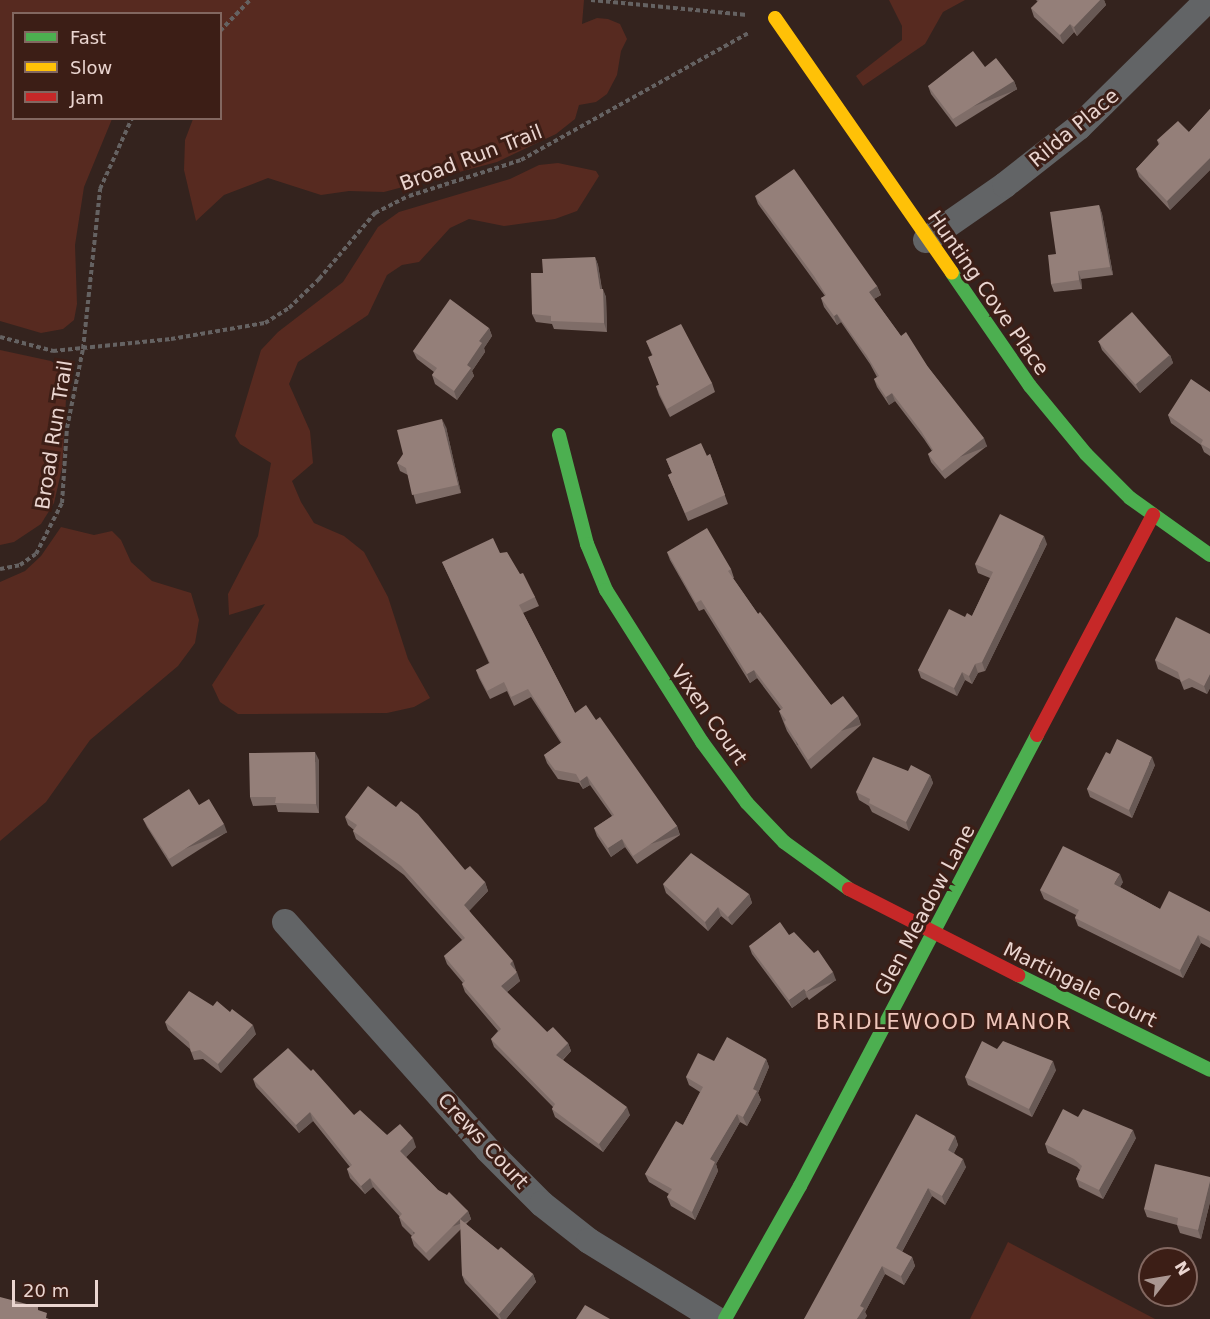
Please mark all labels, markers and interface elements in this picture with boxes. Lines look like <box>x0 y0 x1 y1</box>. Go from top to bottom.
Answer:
legend <box>12 12 222 120</box>
text: Fast <box>70 27 106 48</box>
text: Slow <box>70 57 112 78</box>
street label: Rilda Place <box>1024 84 1124 172</box>
text: Jam <box>70 87 104 108</box>
street label: Broad Run Trail <box>396 120 546 196</box>
street label: Hunting Cove Place <box>922 206 1054 380</box>
street label: Broad Run Trail <box>30 359 78 511</box>
street label: Vixen Court <box>666 660 752 770</box>
street label: Glen Meadow Lane <box>870 820 980 1000</box>
street label: Martingale Court <box>999 937 1161 1033</box>
district label: BRIDLEWOOD MANOR <box>816 1009 1072 1035</box>
street label: Crews Court <box>433 1088 533 1194</box>
north arrow <box>1138 1247 1198 1307</box>
text: N <box>1171 1258 1194 1279</box>
scale bar <box>15 1268 100 1306</box>
text: 20 m <box>23 1280 69 1301</box>

